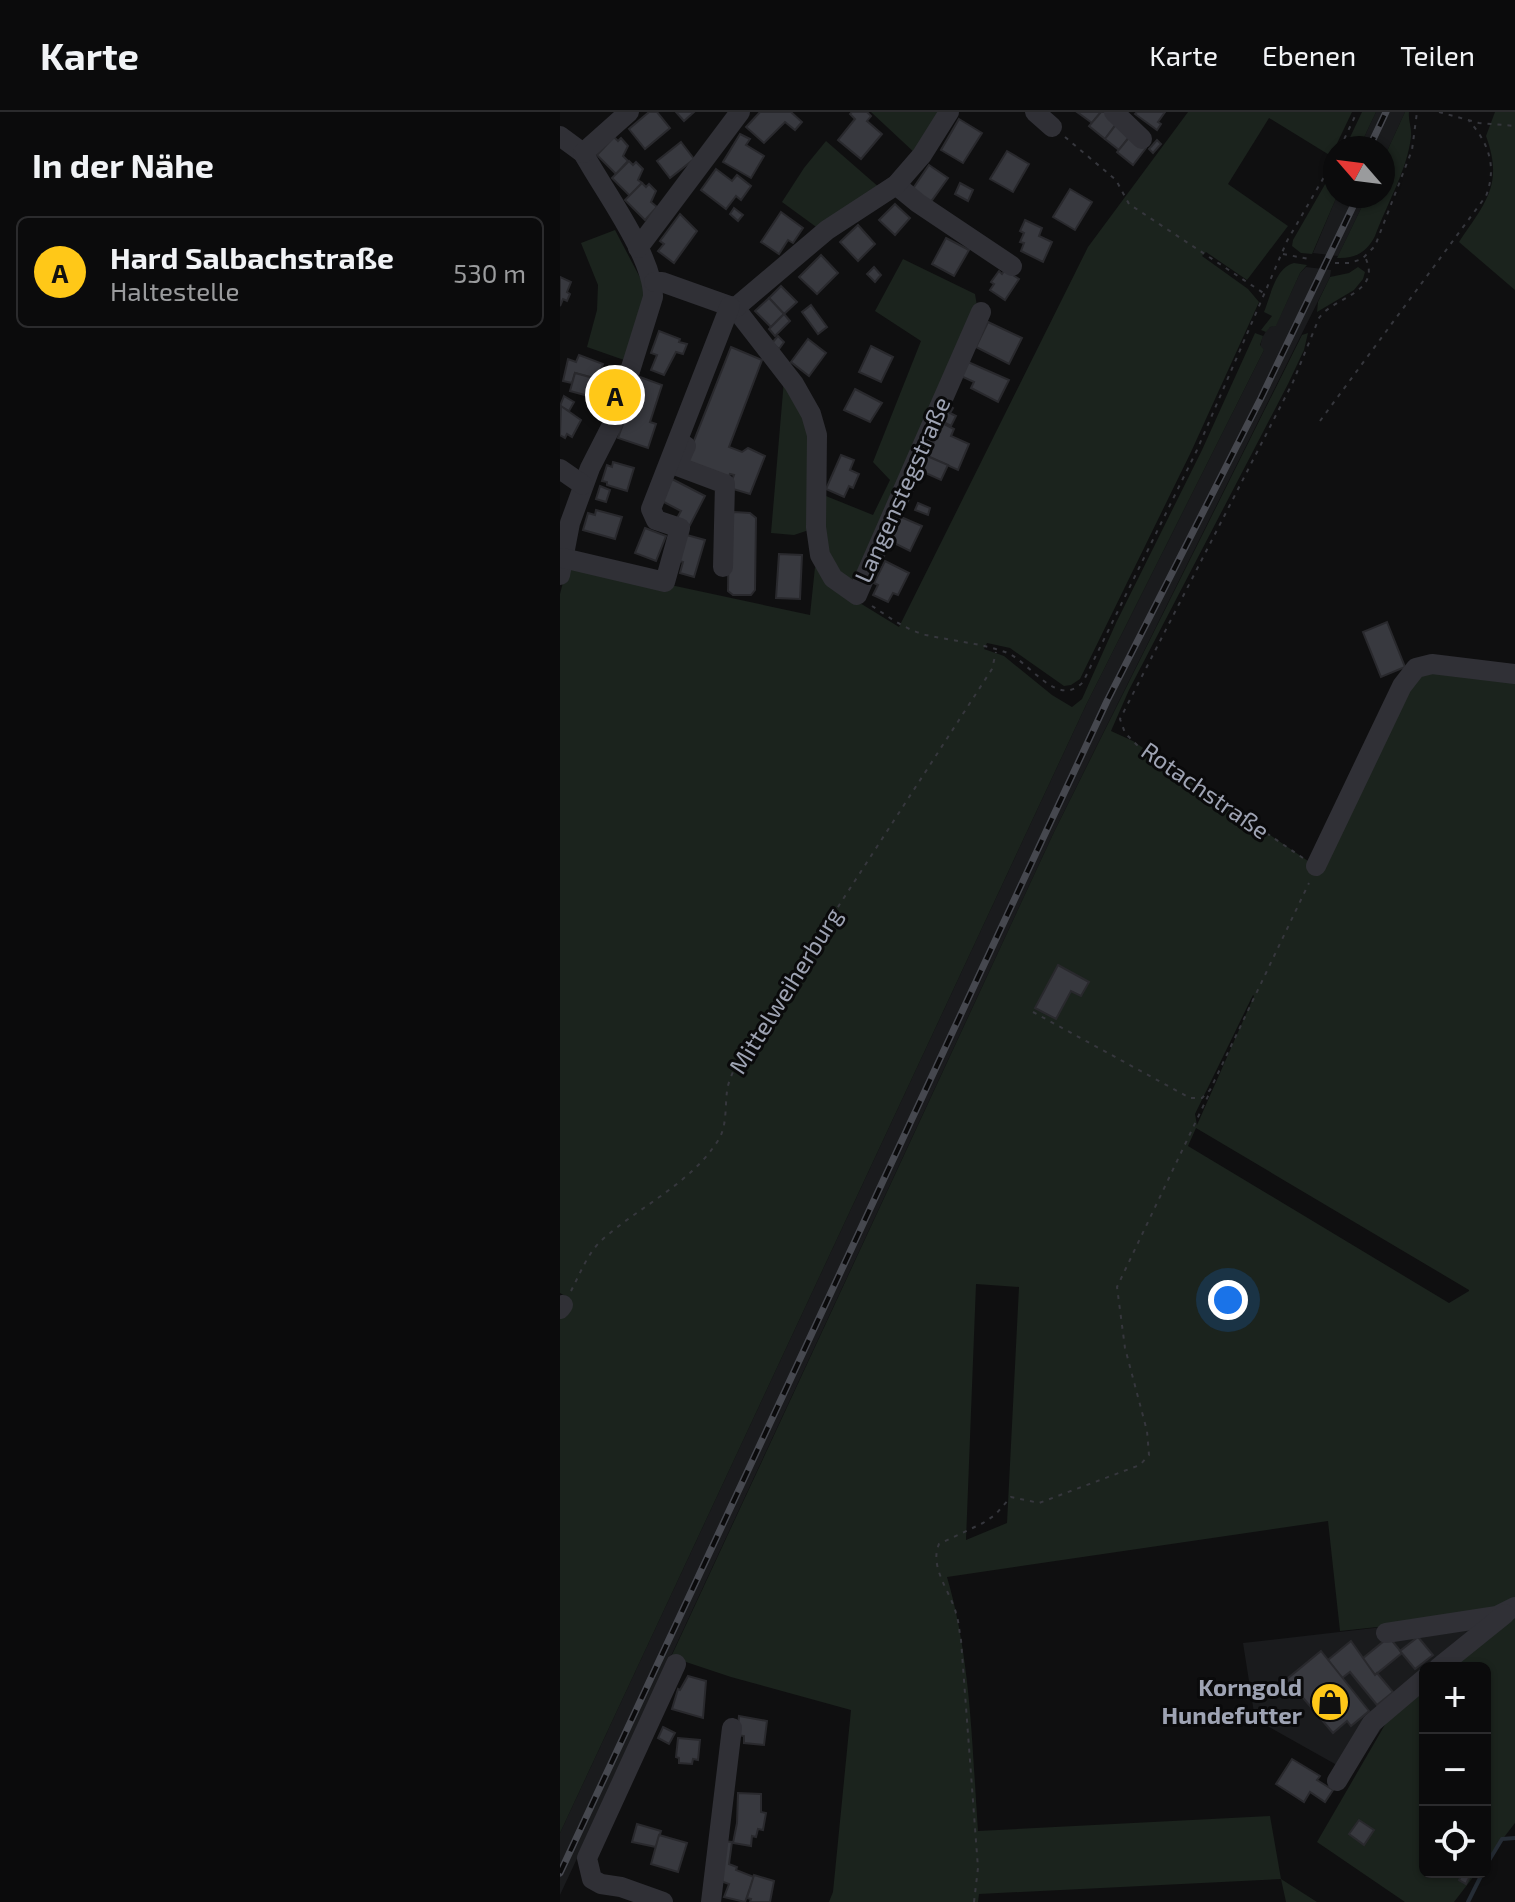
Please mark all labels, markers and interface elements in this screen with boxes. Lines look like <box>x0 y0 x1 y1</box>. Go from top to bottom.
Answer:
text: Karte <box>40 32 139 78</box>
text: Karte <box>1149 38 1218 72</box>
text: Ebenen <box>1262 38 1356 72</box>
text: Teilen <box>1400 38 1475 72</box>
north arrow <box>1323 136 1395 208</box>
text: In der Nähe <box>32 144 214 185</box>
text: Hard Salbachstraße <box>110 239 394 275</box>
text: A <box>52 257 68 288</box>
text: 530 m <box>453 257 526 288</box>
text: Haltestelle <box>110 275 240 306</box>
pin: A <box>589 365 641 425</box>
street label: Langenstegstraße <box>848 392 956 587</box>
street label: Rotachstraße <box>1136 735 1275 845</box>
street label: Mittelweiherburg <box>722 902 847 1079</box>
your location <box>1208 1280 1248 1320</box>
map controls <box>1419 1662 1491 1878</box>
button: + <box>1419 1662 1491 1734</box>
place label: Korngold Hundefutter <box>1162 1672 1303 1729</box>
shop icon: Korngold Hundefutter <box>1309 1681 1351 1723</box>
button: − <box>1419 1734 1491 1806</box>
button: locate <box>1419 1806 1491 1878</box>

